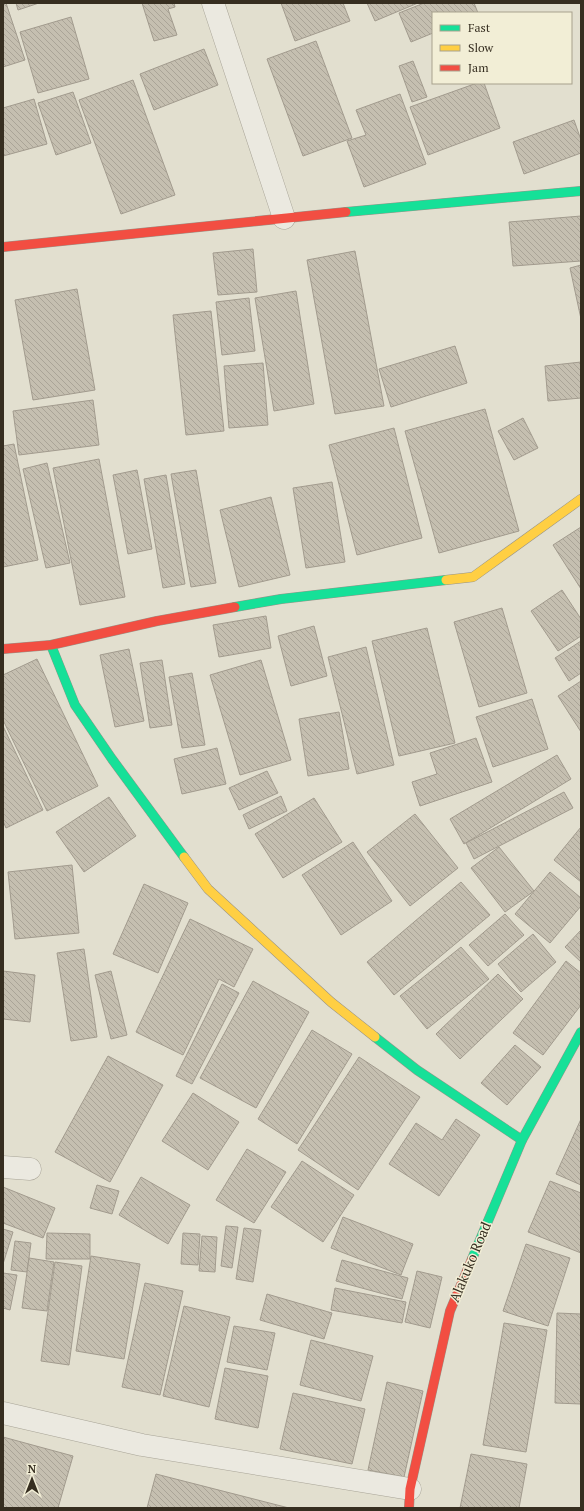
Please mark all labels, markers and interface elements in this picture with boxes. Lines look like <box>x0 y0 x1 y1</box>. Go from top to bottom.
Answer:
legend <box>432 12 572 84</box>
text: Fast <box>468 20 491 35</box>
text: Slow <box>468 40 494 55</box>
text: Jam <box>468 60 489 75</box>
street label: Alakuko Road <box>444 1219 495 1305</box>
north arrow <box>12 1459 52 1499</box>
text: N <box>28 1462 37 1476</box>

